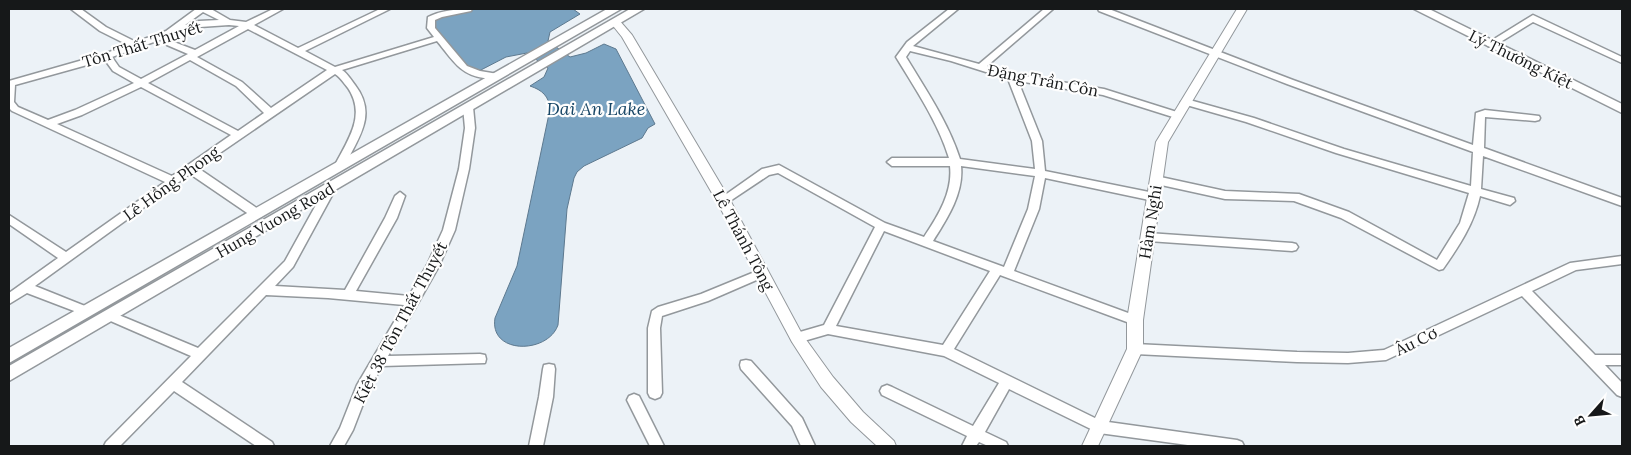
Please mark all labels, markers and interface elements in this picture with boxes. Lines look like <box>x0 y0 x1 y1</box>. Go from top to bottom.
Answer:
street label: Tôn Thất Thuyết <box>80 16 205 72</box>
street label: Lý Thường Kiệt <box>1466 25 1577 93</box>
street label: Đặng Trần Côn <box>986 59 1100 101</box>
water label: Dai An Lake <box>547 97 645 120</box>
street label: Lê Hồng Phong <box>119 141 224 225</box>
street label: Hung Vuong Road <box>212 178 338 262</box>
street label: Hàm Nghi <box>1134 184 1166 260</box>
street label: Lê Thánh Tông <box>709 186 779 295</box>
street label: Kiệt 38 Tôn Thất Thuyết <box>349 237 452 406</box>
street label: Âu Cơ <box>1391 322 1440 360</box>
north arrow <box>1566 390 1616 440</box>
text: B <box>1569 413 1590 429</box>

